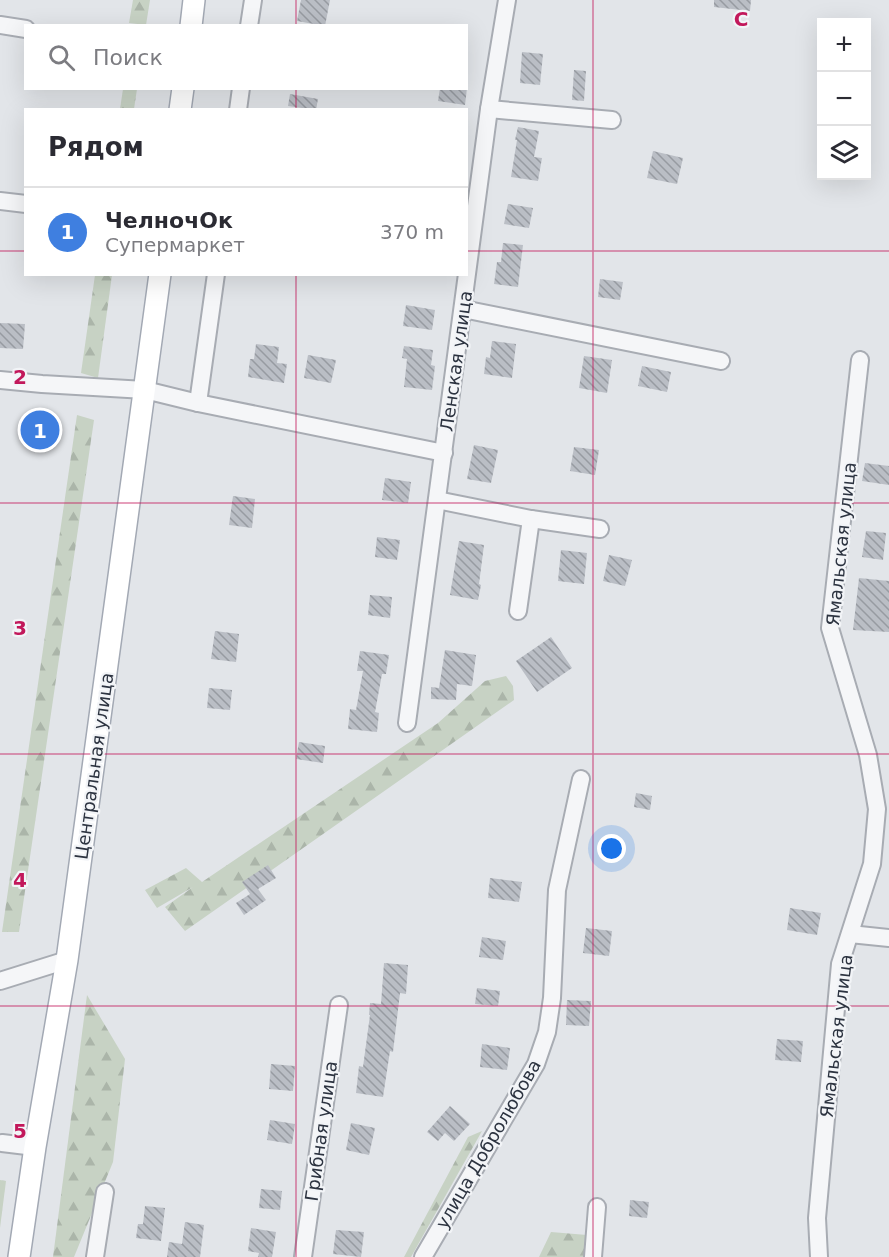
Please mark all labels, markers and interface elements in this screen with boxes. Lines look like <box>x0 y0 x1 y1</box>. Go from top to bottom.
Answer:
text: C <box>734 7 748 31</box>
map controls <box>817 18 871 180</box>
button: + <box>817 18 871 72</box>
search box <box>24 24 468 90</box>
icon: search <box>45 41 78 74</box>
text: Поиск <box>93 45 163 70</box>
button: − <box>817 72 871 126</box>
button: layers <box>817 126 871 180</box>
text: Рядом <box>48 132 144 162</box>
text: ЧелночОк <box>105 208 233 233</box>
text: 1 <box>61 220 74 244</box>
text: 370 m <box>380 220 444 244</box>
text: Супермаркет <box>105 233 245 257</box>
street label: Ленская улица <box>436 289 476 433</box>
text: 2 <box>13 365 27 389</box>
pin: 1 <box>20 408 60 452</box>
street label: Ямальская улица <box>822 461 860 627</box>
text: 3 <box>13 616 27 640</box>
street label: Центральная улица <box>70 671 118 861</box>
your location <box>597 834 626 863</box>
text: 4 <box>13 868 27 892</box>
street label: Ямальская улица <box>816 953 856 1119</box>
street label: улица Добролюбова <box>431 1056 545 1232</box>
street label: Грибная улица <box>301 1059 341 1203</box>
text: 5 <box>13 1119 27 1143</box>

